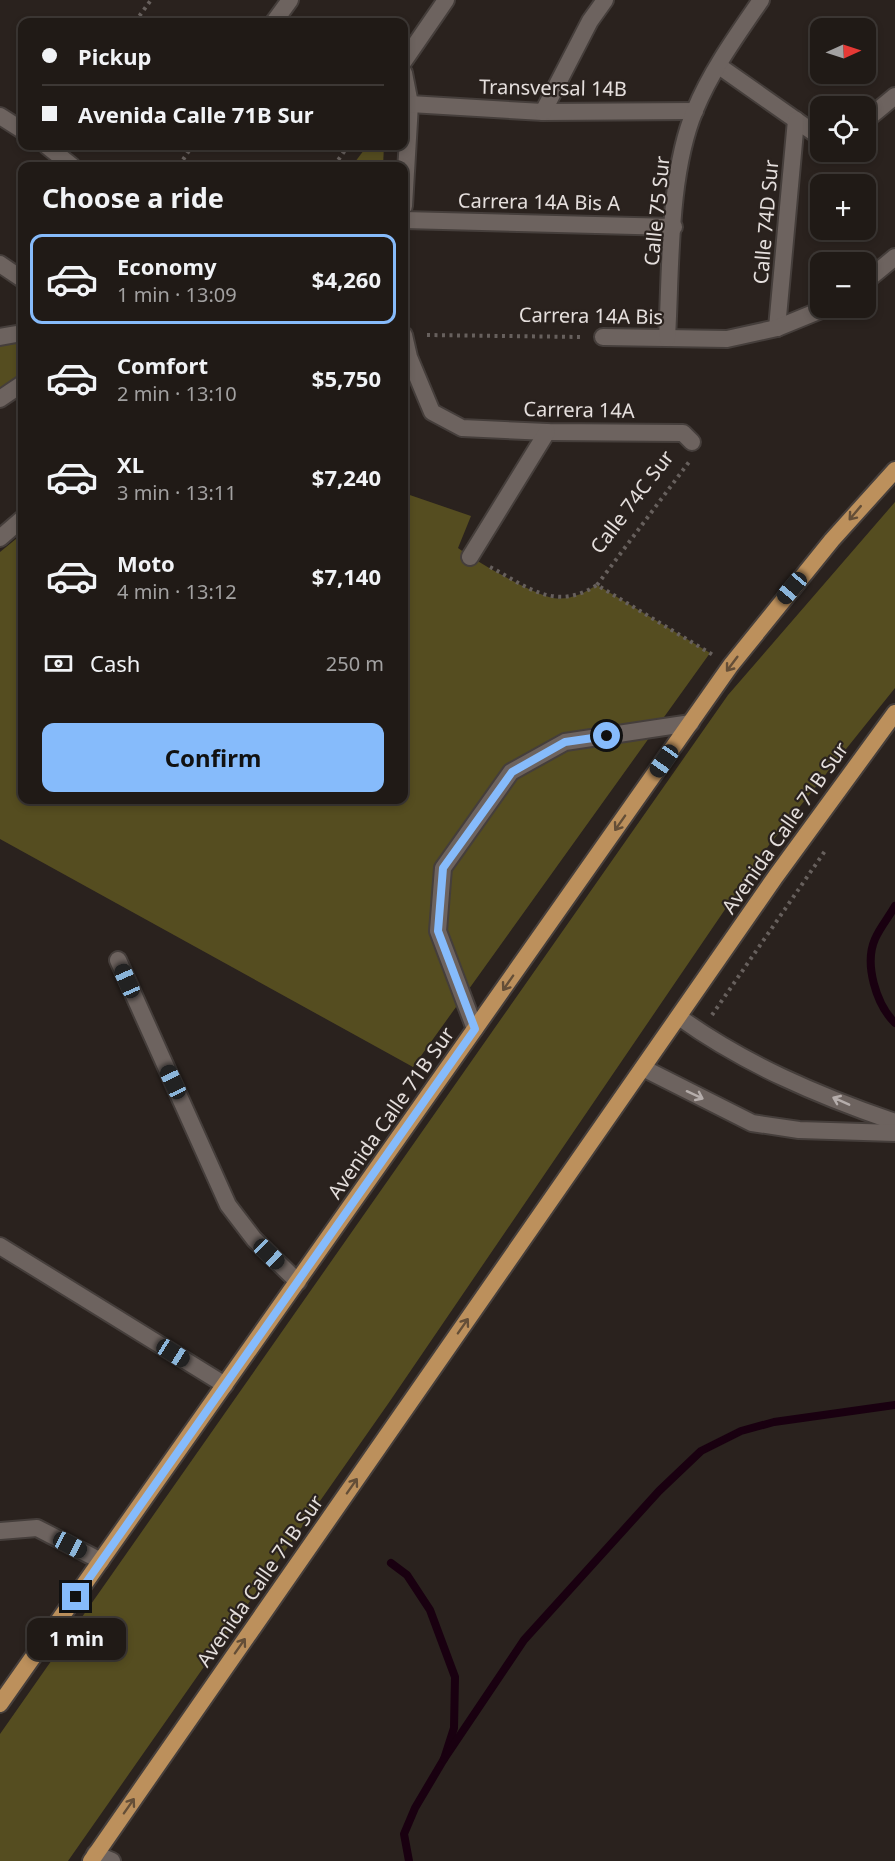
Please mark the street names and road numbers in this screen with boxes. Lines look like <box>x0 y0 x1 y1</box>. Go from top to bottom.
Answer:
street label: Transversal 14B <box>479 73 627 102</box>
street label: Calle 75 Sur <box>637 155 676 267</box>
street label: Calle 74D Sur <box>747 159 784 285</box>
street label: Carrera 14A Bis A <box>458 187 621 216</box>
street label: Carrera 14A Bis <box>519 301 663 330</box>
street label: Carrera 14A <box>523 395 635 424</box>
street label: Calle 74C Sur <box>584 444 679 559</box>
street label: Avenida Calle 71B Sur <box>715 736 854 919</box>
street label: Avenida Calle 71B Sur <box>321 1021 460 1204</box>
street label: Avenida Calle 71B Sur <box>190 1489 329 1672</box>

